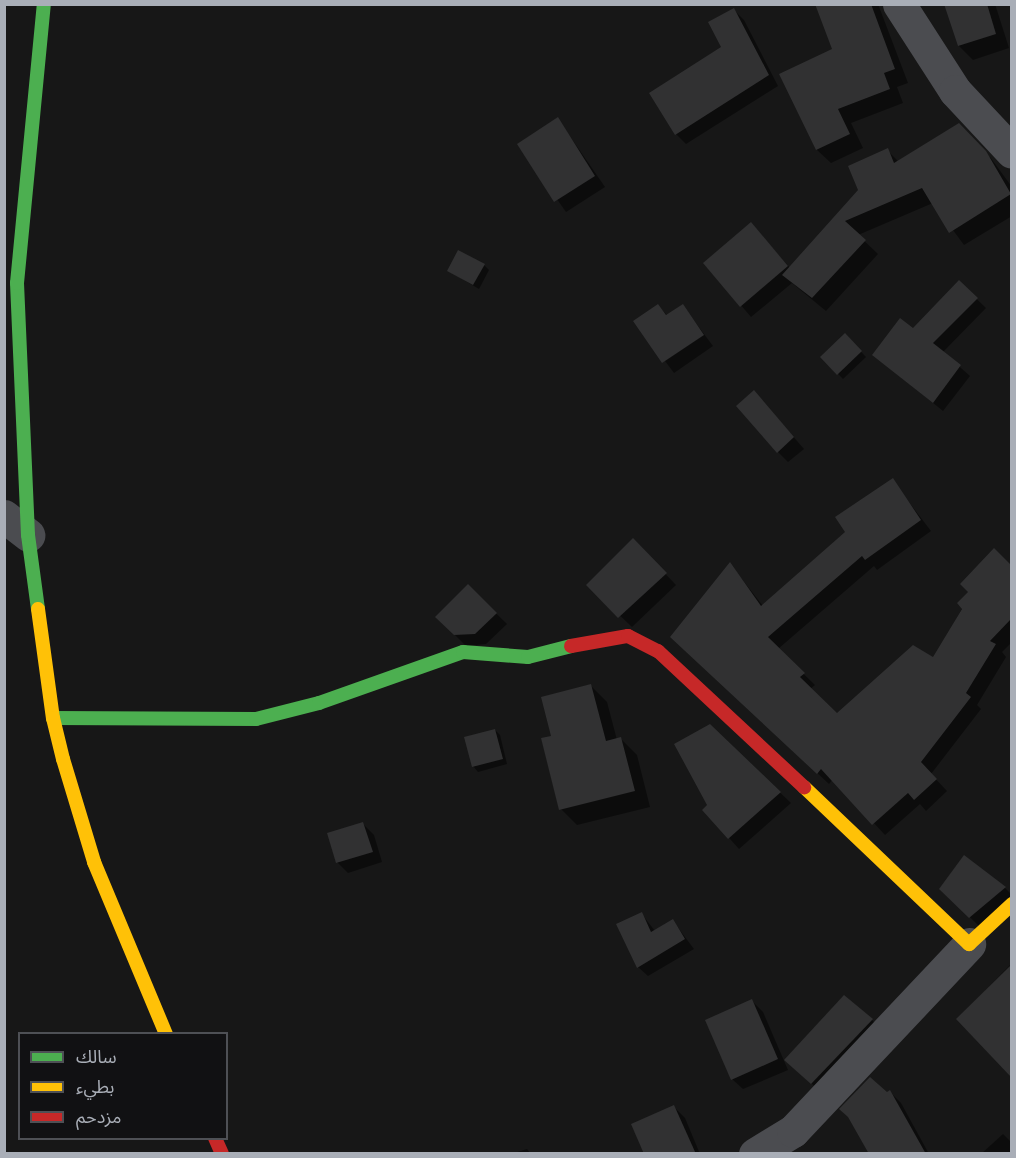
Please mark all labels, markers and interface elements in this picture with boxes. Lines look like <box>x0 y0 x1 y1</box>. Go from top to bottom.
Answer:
legend <box>18 1032 228 1140</box>
text: سالك <box>76 1045 117 1067</box>
text: بطيء <box>76 1075 114 1097</box>
text: مزدحم <box>76 1105 121 1127</box>

